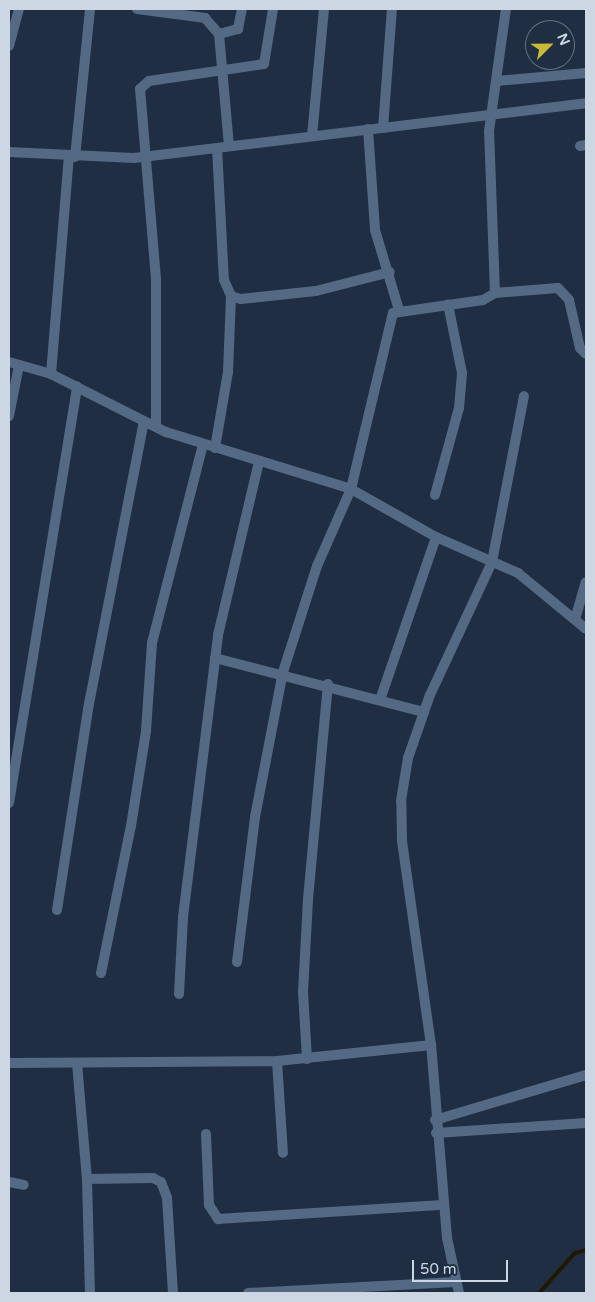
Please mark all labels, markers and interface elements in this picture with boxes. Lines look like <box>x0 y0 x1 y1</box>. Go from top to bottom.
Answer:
north arrow <box>525 20 575 70</box>
text: N <box>553 31 573 48</box>
scale bar <box>415 1250 511 1282</box>
text: 50 m <box>420 1260 457 1278</box>

